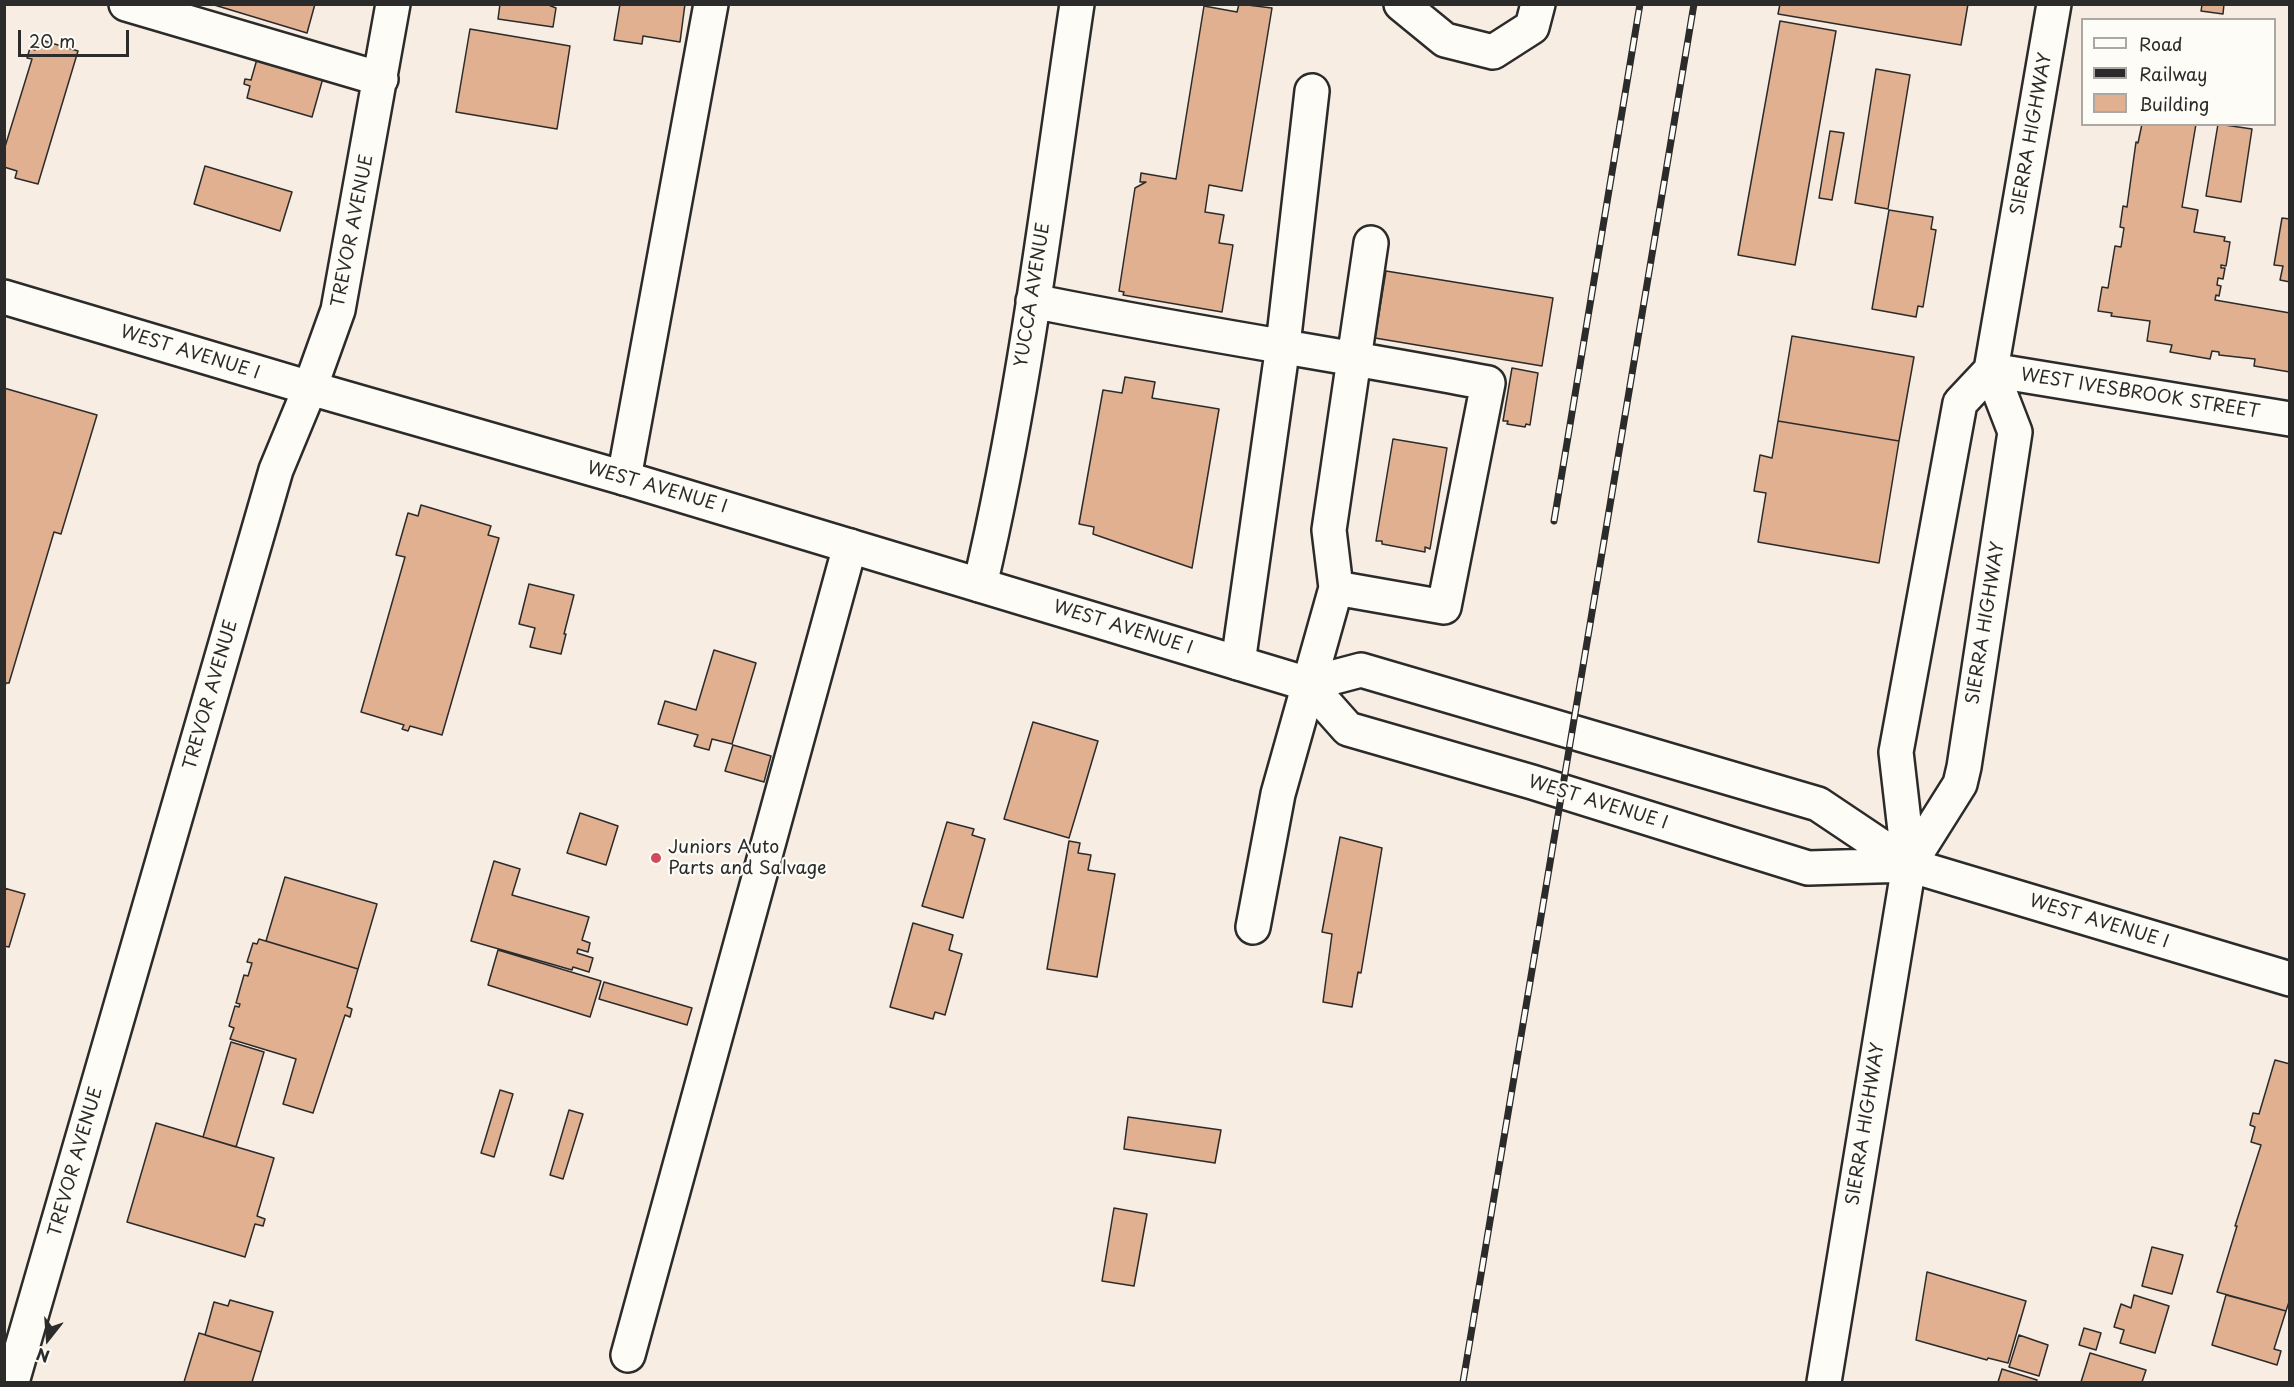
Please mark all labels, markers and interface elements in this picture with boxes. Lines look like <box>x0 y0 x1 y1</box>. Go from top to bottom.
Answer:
scale bar <box>21 18 132 56</box>
legend <box>2081 18 2276 126</box>
text: 20 m <box>29 27 75 54</box>
text: Road <box>2139 30 2183 57</box>
street label: SIERRA HIGHWAY <box>2007 51 2057 217</box>
text: Railway <box>2139 60 2207 87</box>
text: Building <box>2139 90 2209 117</box>
street label: TREVOR AVENUE <box>328 153 378 309</box>
street label: YUCCA AVENUE <box>1011 221 1055 369</box>
street label: WEST AVENUE I <box>117 321 263 385</box>
street label: WEST IVESBROOK STREET <box>2019 364 2261 424</box>
street label: WEST AVENUE I <box>584 458 730 518</box>
street label: SIERRA HIGHWAY <box>1962 540 2010 706</box>
street label: WEST AVENUE I <box>1050 596 1196 660</box>
street label: TREVOR AVENUE <box>179 618 243 772</box>
street label: WEST AVENUE I <box>1525 771 1671 835</box>
place label: Juniors Auto Parts and Salvage <box>668 837 827 880</box>
marker: Juniors Auto Parts and Salvage <box>649 851 663 865</box>
street label: WEST AVENUE I <box>2026 890 2172 954</box>
street label: SIERRA HIGHWAY <box>1842 1041 1890 1207</box>
street label: TREVOR AVENUE <box>44 1085 108 1239</box>
north arrow <box>18 1309 78 1369</box>
text: N <box>33 1343 52 1370</box>

